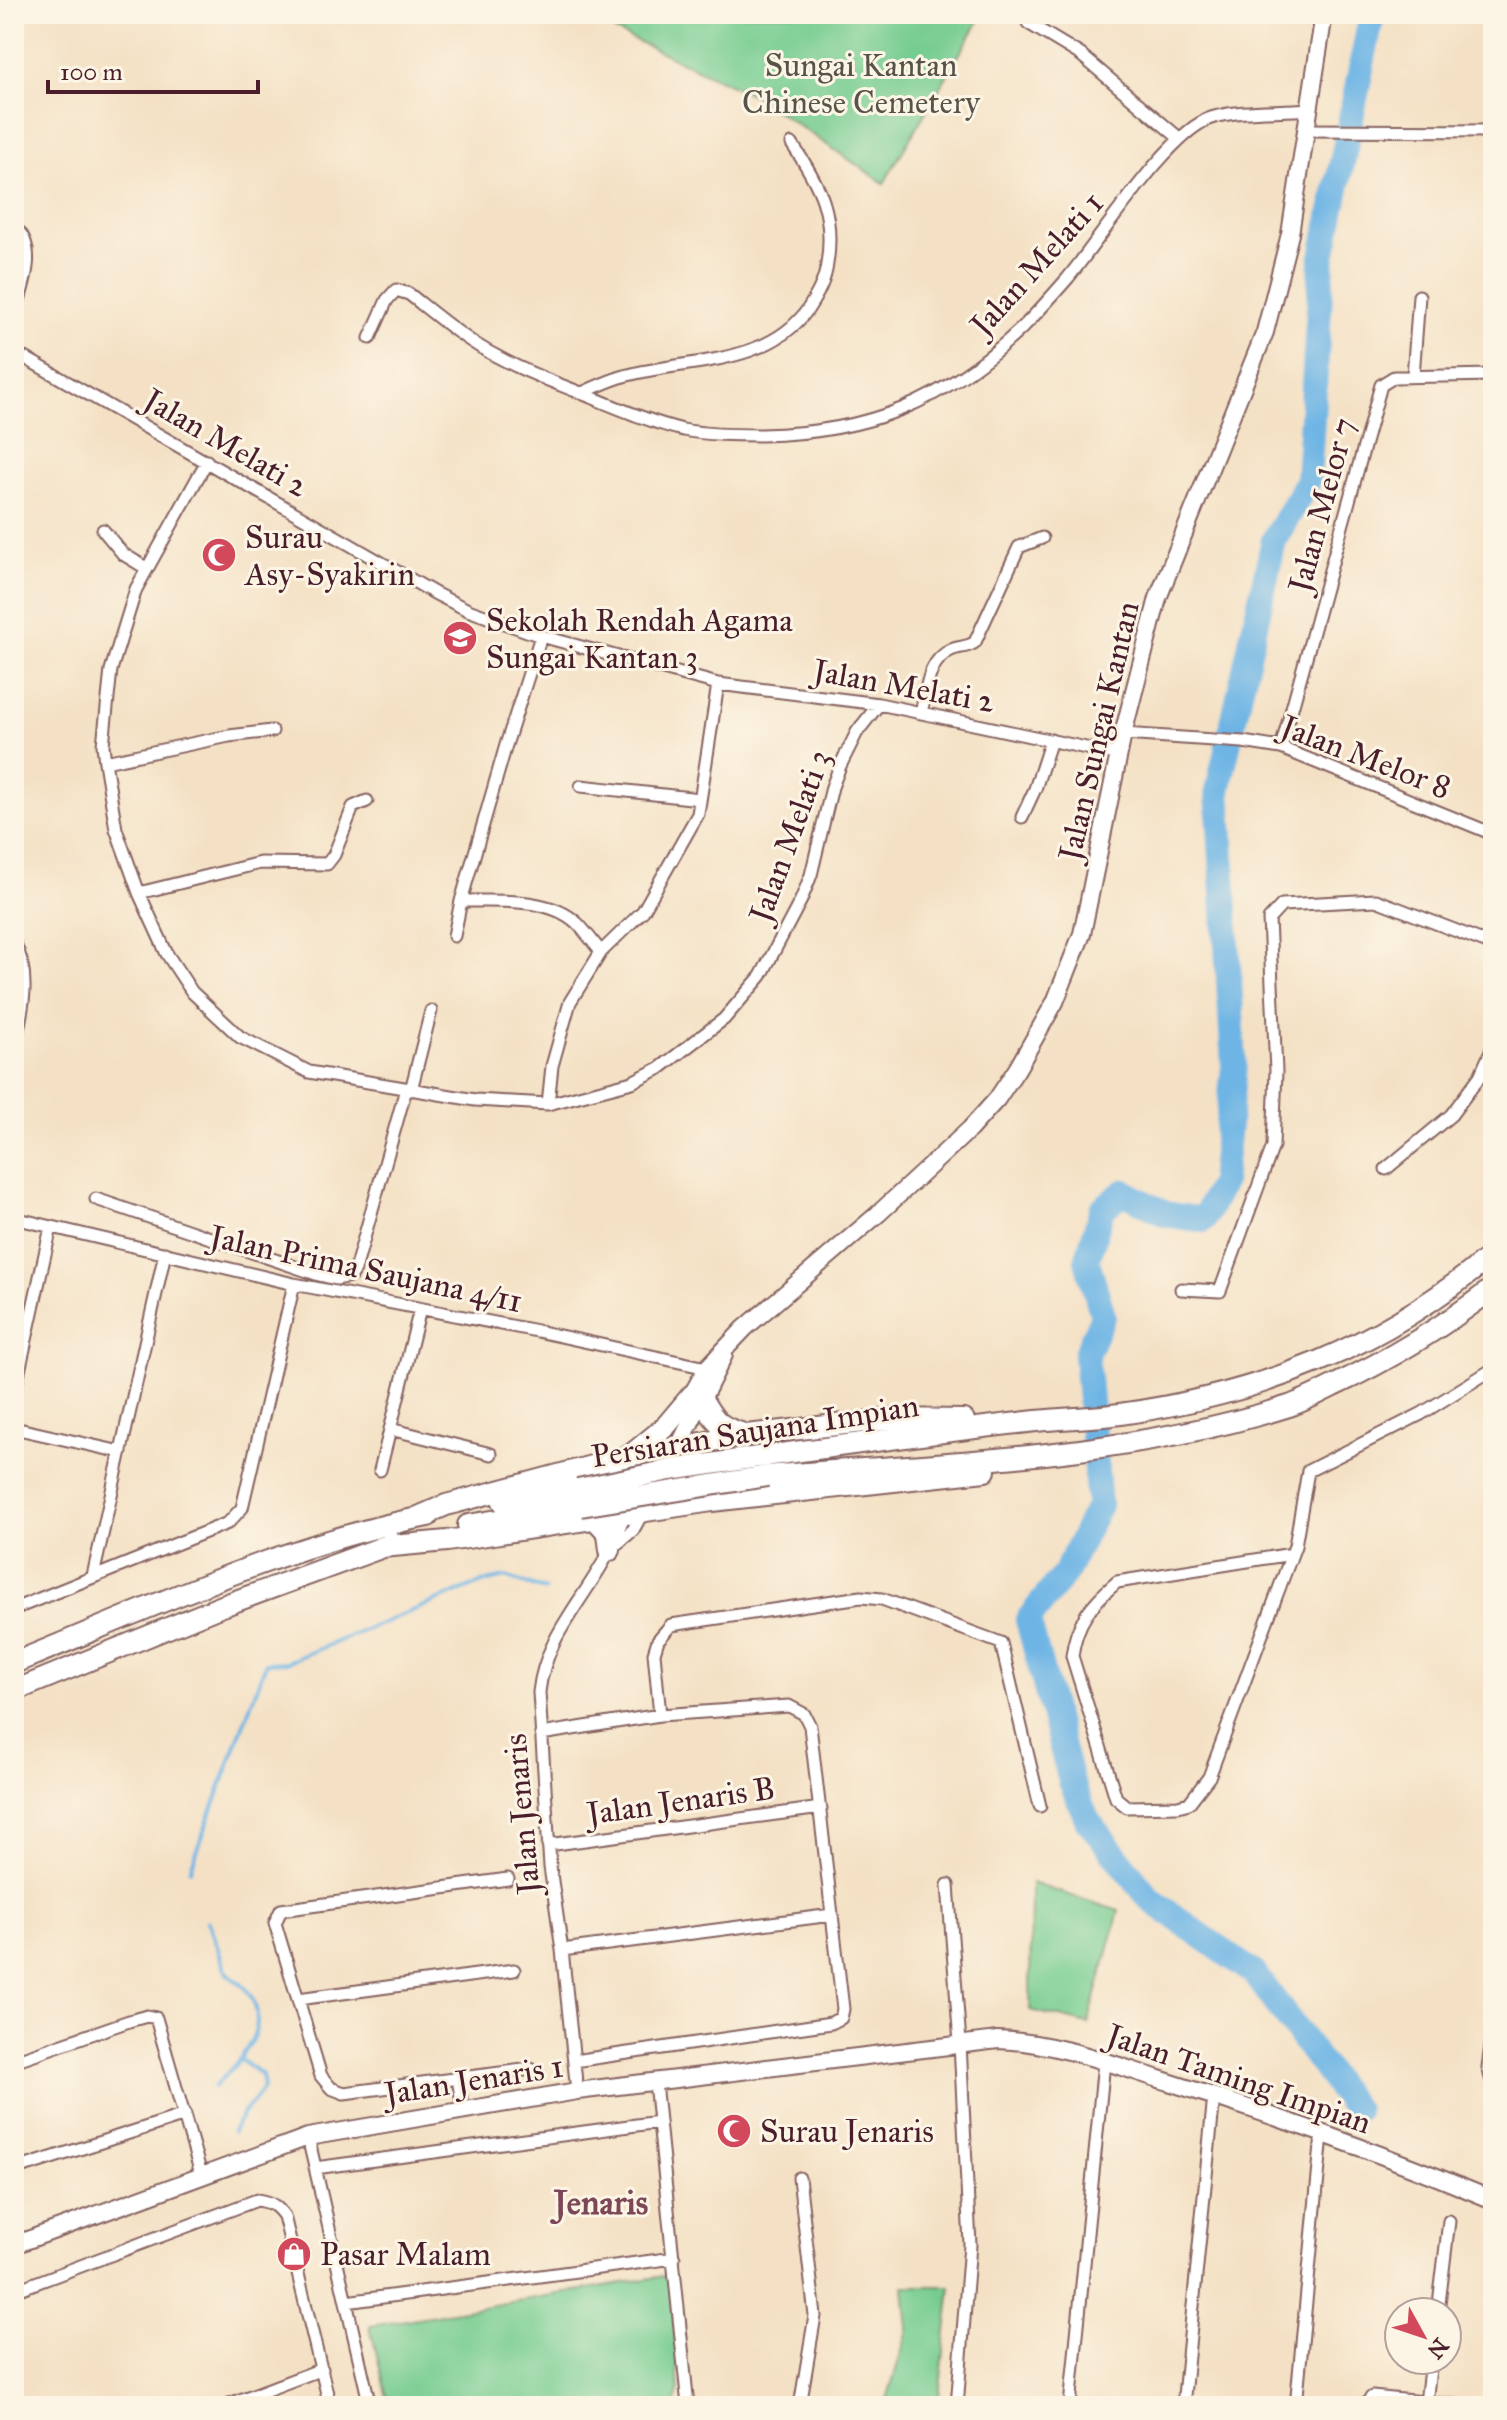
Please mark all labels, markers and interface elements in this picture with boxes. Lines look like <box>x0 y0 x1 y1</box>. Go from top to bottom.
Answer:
scale bar <box>48 44 258 94</box>
park label: Sungai Kantan Chinese Cemetery <box>742 46 981 122</box>
text: 100 m <box>60 57 123 87</box>
street label: Jalan Melati 1 <box>960 184 1112 346</box>
street label: Jalan Melati 2 <box>134 379 315 506</box>
street label: Jalan Melor 7 <box>1279 414 1364 599</box>
place label: Surau Asy-Syakirin <box>243 518 415 594</box>
mosque icon: Surau Asy-Syakirin <box>200 536 238 574</box>
street label: Jalan Sungai Kantan <box>1050 598 1148 867</box>
place label: Sekolah Rendah Agama Sungai Kantan 3 <box>486 601 793 677</box>
school or university icon: Sekolah Rendah Agama Sungai Kantan 3 <box>441 619 479 657</box>
street label: Jalan Melati 2 <box>808 650 998 721</box>
street label: Jalan Melor 8 <box>1273 706 1456 807</box>
street label: Jalan Melati 3 <box>740 745 839 930</box>
street label: Jalan Prima Saujana 4/11 <box>203 1216 526 1321</box>
street label: Persiaran Saujana Impian <box>589 1386 921 1476</box>
street label: Jalan Jenaris <box>496 1732 549 1899</box>
street label: Jalan Jenaris B <box>582 1769 777 1834</box>
street label: Jalan Taming Impian <box>1099 2015 1376 2142</box>
street label: Jalan Jenaris 1 <box>379 2047 566 2114</box>
mosque icon: Surau Jenaris <box>715 2112 753 2150</box>
place label: Surau Jenaris <box>760 2112 934 2151</box>
district label: Jenaris <box>550 2182 648 2225</box>
shop icon: Pasar Malam <box>275 2235 313 2273</box>
place label: Pasar Malam <box>320 2235 491 2274</box>
north arrow <box>1383 2296 1463 2376</box>
text: N <box>1421 2333 1454 2365</box>

